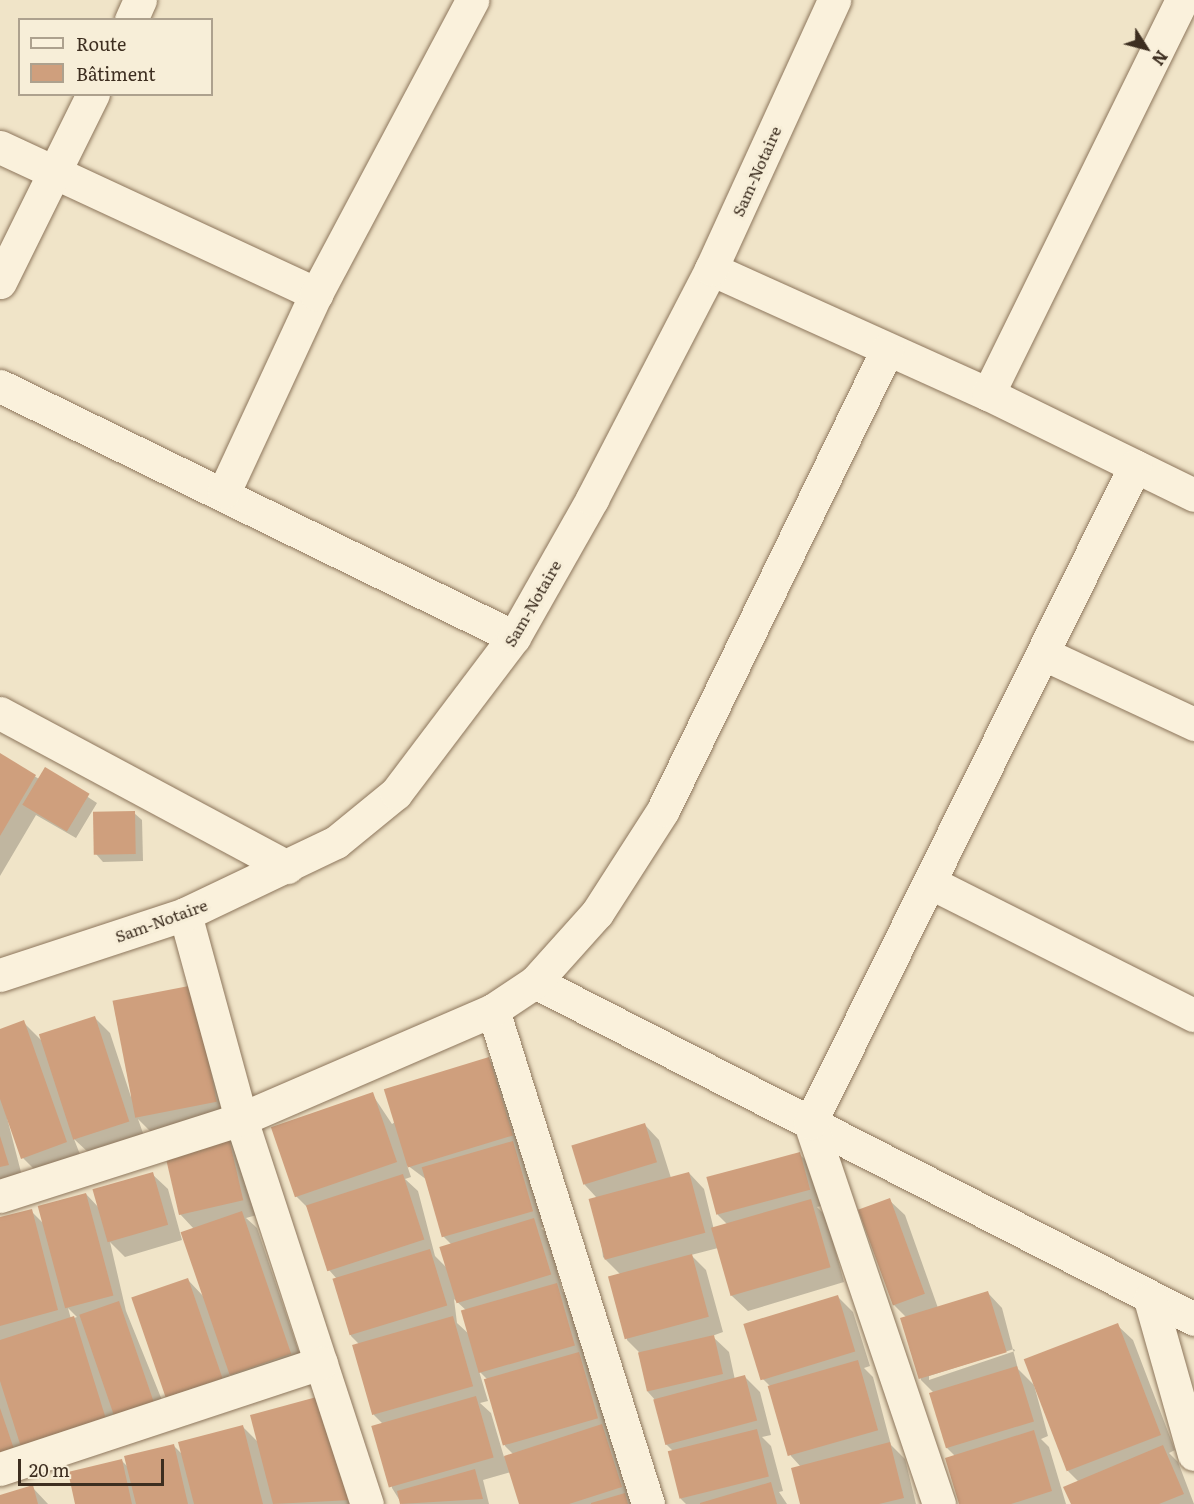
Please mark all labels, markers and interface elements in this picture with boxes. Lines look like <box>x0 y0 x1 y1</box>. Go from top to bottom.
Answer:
legend <box>18 18 213 96</box>
north arrow <box>1116 18 1176 78</box>
text: Route <box>76 30 126 57</box>
text: N <box>1147 46 1174 71</box>
text: Bâtiment <box>76 60 155 87</box>
street label: Sam-Notaire <box>728 123 784 219</box>
street label: Sam-Notaire <box>500 556 564 650</box>
street label: Sam-Notaire <box>112 894 210 946</box>
scale bar <box>21 1447 166 1485</box>
text: 20 m <box>29 1456 70 1483</box>

